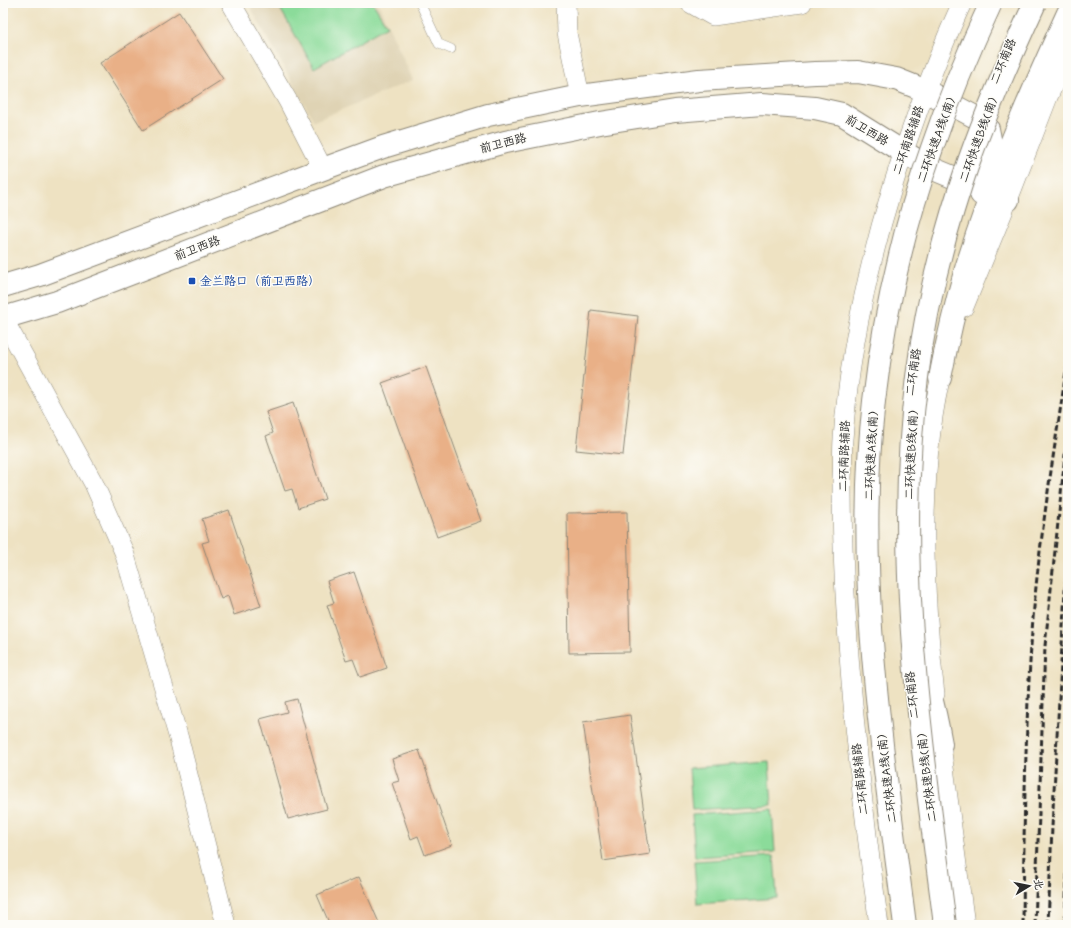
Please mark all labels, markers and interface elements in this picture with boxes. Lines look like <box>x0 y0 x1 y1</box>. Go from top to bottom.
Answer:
street label: 二环南路 <box>987 36 1021 87</box>
street label: 二环快速A线(南) <box>914 95 960 185</box>
street label: 二环快速B线(南) <box>956 95 1002 185</box>
street label: 二环南路辅路 <box>890 104 928 177</box>
street label: 前卫西路 <box>842 112 891 150</box>
street label: 前卫西路 <box>478 130 528 158</box>
street label: 前卫西路 <box>172 233 223 265</box>
place label: 金兰路口（前卫西路） <box>200 274 320 290</box>
marker: 金兰路口（前卫西路） <box>187 276 197 286</box>
street label: 二环南路 <box>903 347 925 397</box>
street label: 二环快速B线(南) <box>902 409 922 500</box>
street label: 二环快速A线(南) <box>862 410 882 501</box>
street label: 二环南路辅路 <box>836 420 854 492</box>
street label: 二环南路 <box>903 670 923 720</box>
street label: 二环快速B线(南) <box>915 732 941 823</box>
street label: 二环快速A线(南) <box>875 733 901 824</box>
street label: 二环南路辅路 <box>849 742 873 816</box>
north arrow <box>1009 866 1049 906</box>
text: 北 <box>1030 878 1046 891</box>

